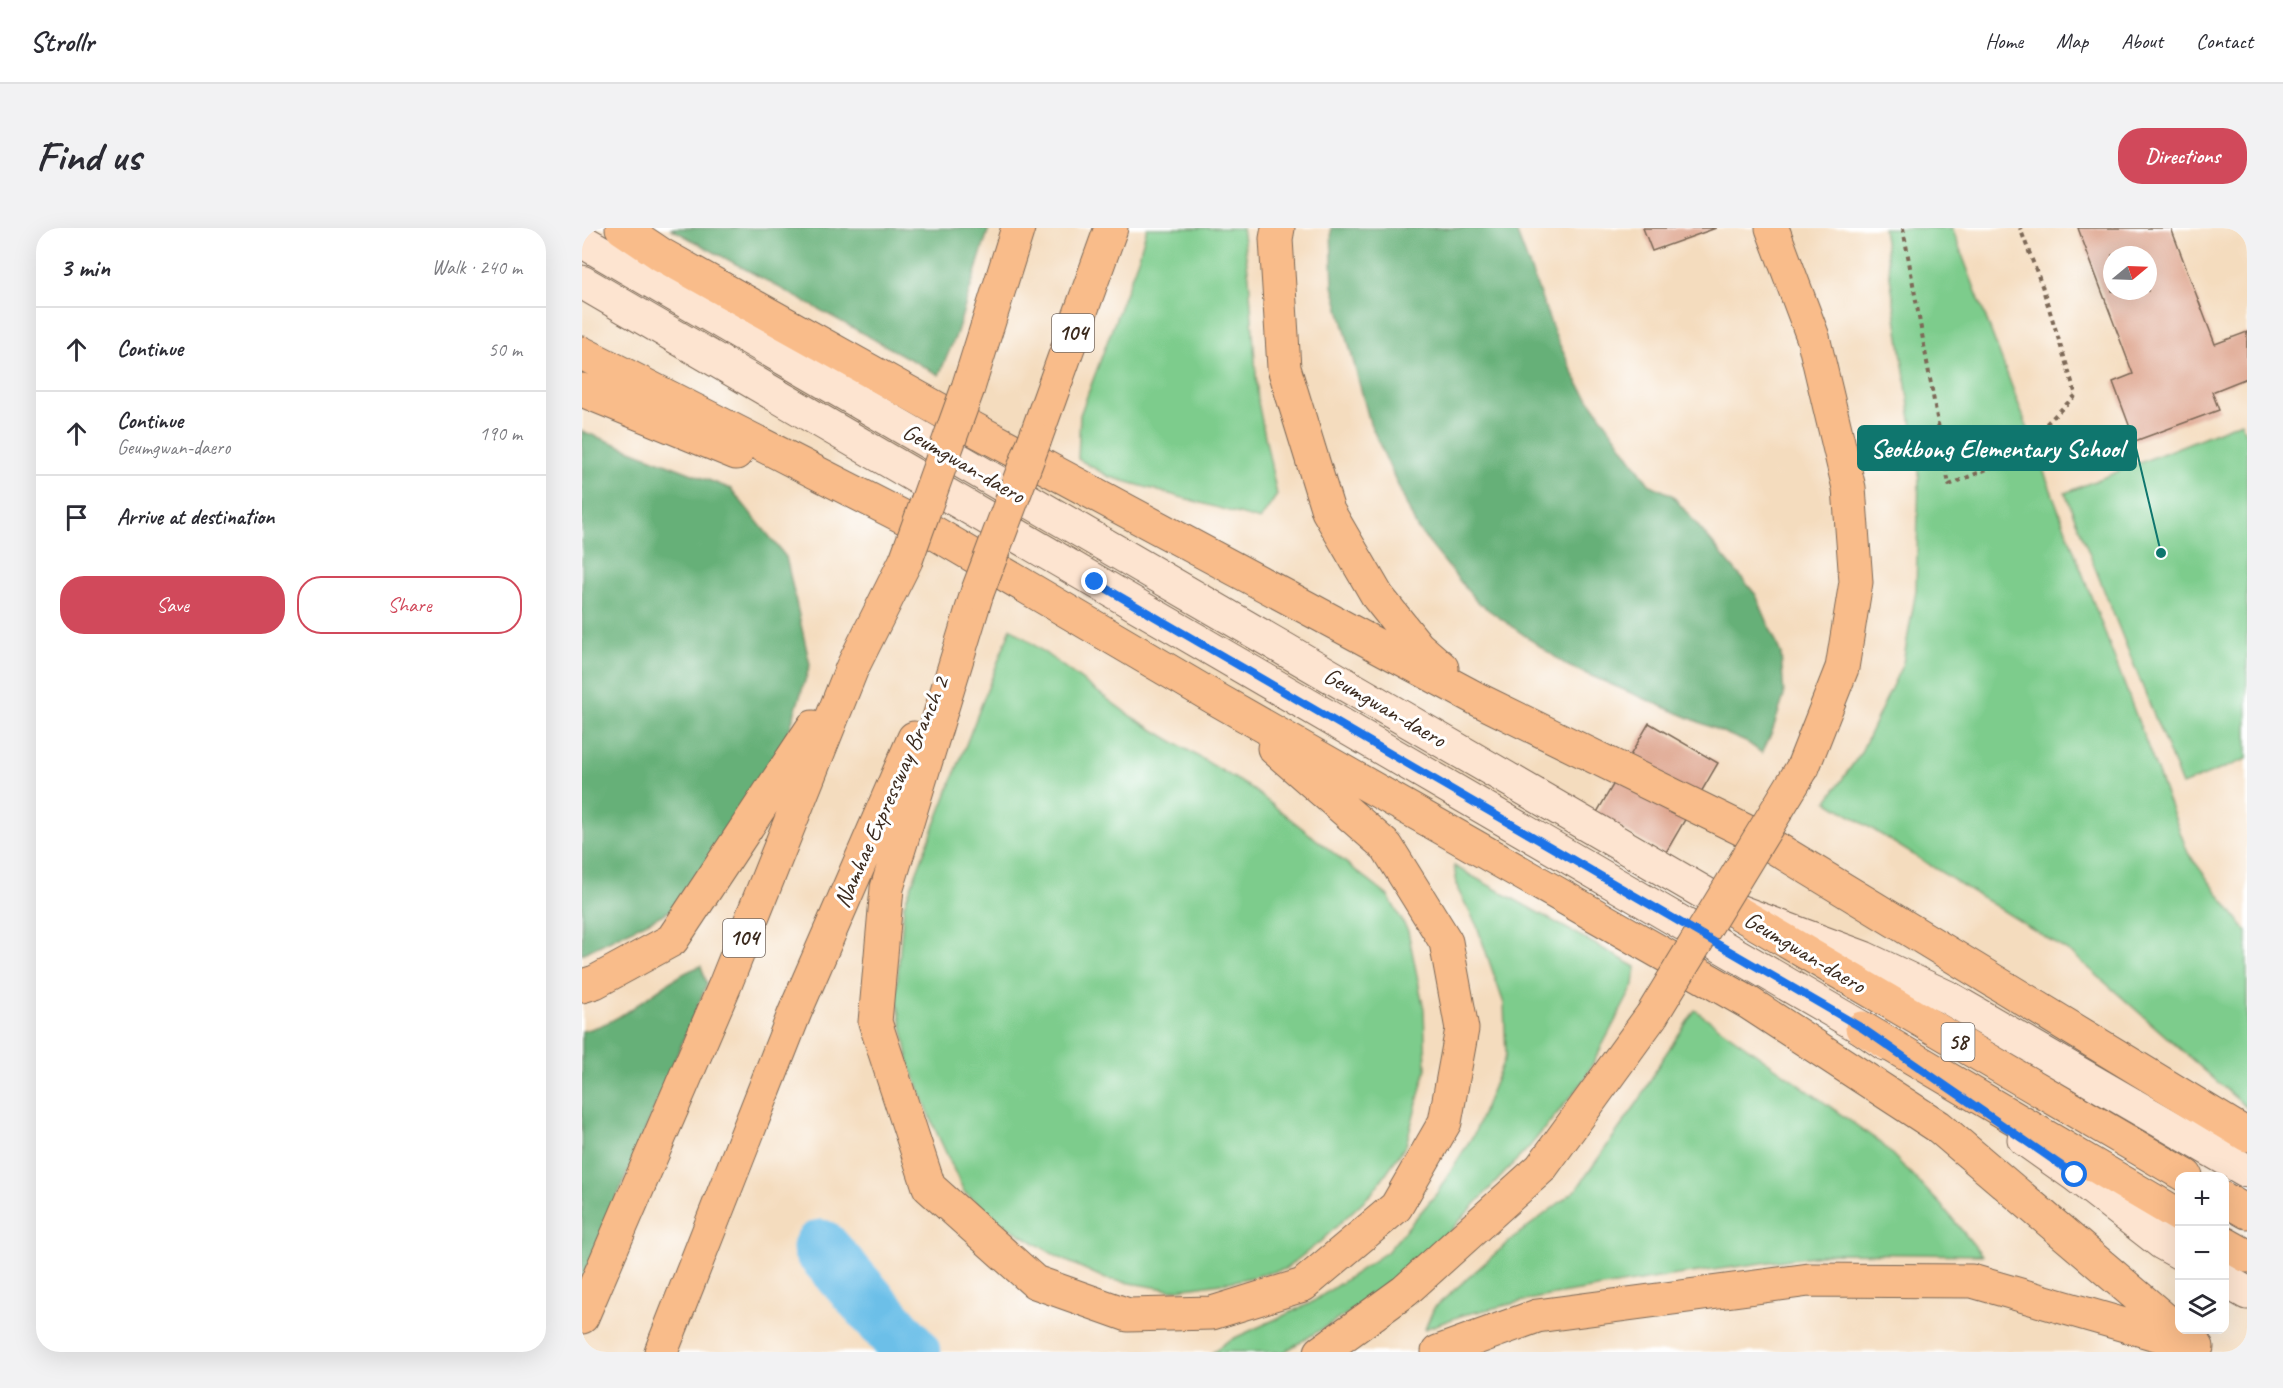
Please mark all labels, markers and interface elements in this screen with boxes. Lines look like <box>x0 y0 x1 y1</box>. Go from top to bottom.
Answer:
text: Strollr <box>30 24 94 59</box>
text: Home <box>1985 28 2023 54</box>
text: Map <box>2056 28 2088 54</box>
text: About <box>2121 28 2163 54</box>
text: Contact <box>2196 28 2253 54</box>
button: Directions <box>2118 128 2247 184</box>
text: Find us <box>36 130 141 183</box>
north arrow <box>2103 246 2157 300</box>
text: 3 min <box>60 251 110 284</box>
text: Walk · 240 m <box>432 255 522 280</box>
road number: 104 <box>1052 314 1094 352</box>
icon: ahead <box>60 333 93 366</box>
text: Continue <box>117 335 183 363</box>
text: 50 m <box>488 337 522 362</box>
text: Continue <box>117 407 183 435</box>
street label: Geumgwan-daero <box>898 416 1032 511</box>
icon: ahead <box>60 417 93 450</box>
text: 190 m <box>479 421 522 446</box>
callout: Seokbong Elementary School <box>1858 426 2136 470</box>
text: Seokbong Elementary School <box>1870 432 2129 465</box>
text: Geumgwan-daero <box>117 435 230 460</box>
icon: arrive <box>60 501 93 534</box>
text: Arrive at destination <box>117 503 274 531</box>
route end <box>1081 568 1107 594</box>
button: Save <box>60 576 285 634</box>
button: Share <box>297 576 522 634</box>
street label: Geumgwan-daero <box>1319 660 1453 755</box>
street label: Namhae Expressway Branch 2 <box>827 670 956 912</box>
street label: Geumgwan-daero <box>1739 904 1872 1001</box>
road number: 104 <box>723 919 765 957</box>
road number: 58 <box>1942 1023 1974 1061</box>
route start <box>2061 1161 2087 1187</box>
map controls <box>2175 1172 2229 1334</box>
button: + <box>2175 1172 2229 1226</box>
button: − <box>2175 1226 2229 1280</box>
button: layers <box>2175 1280 2229 1334</box>

